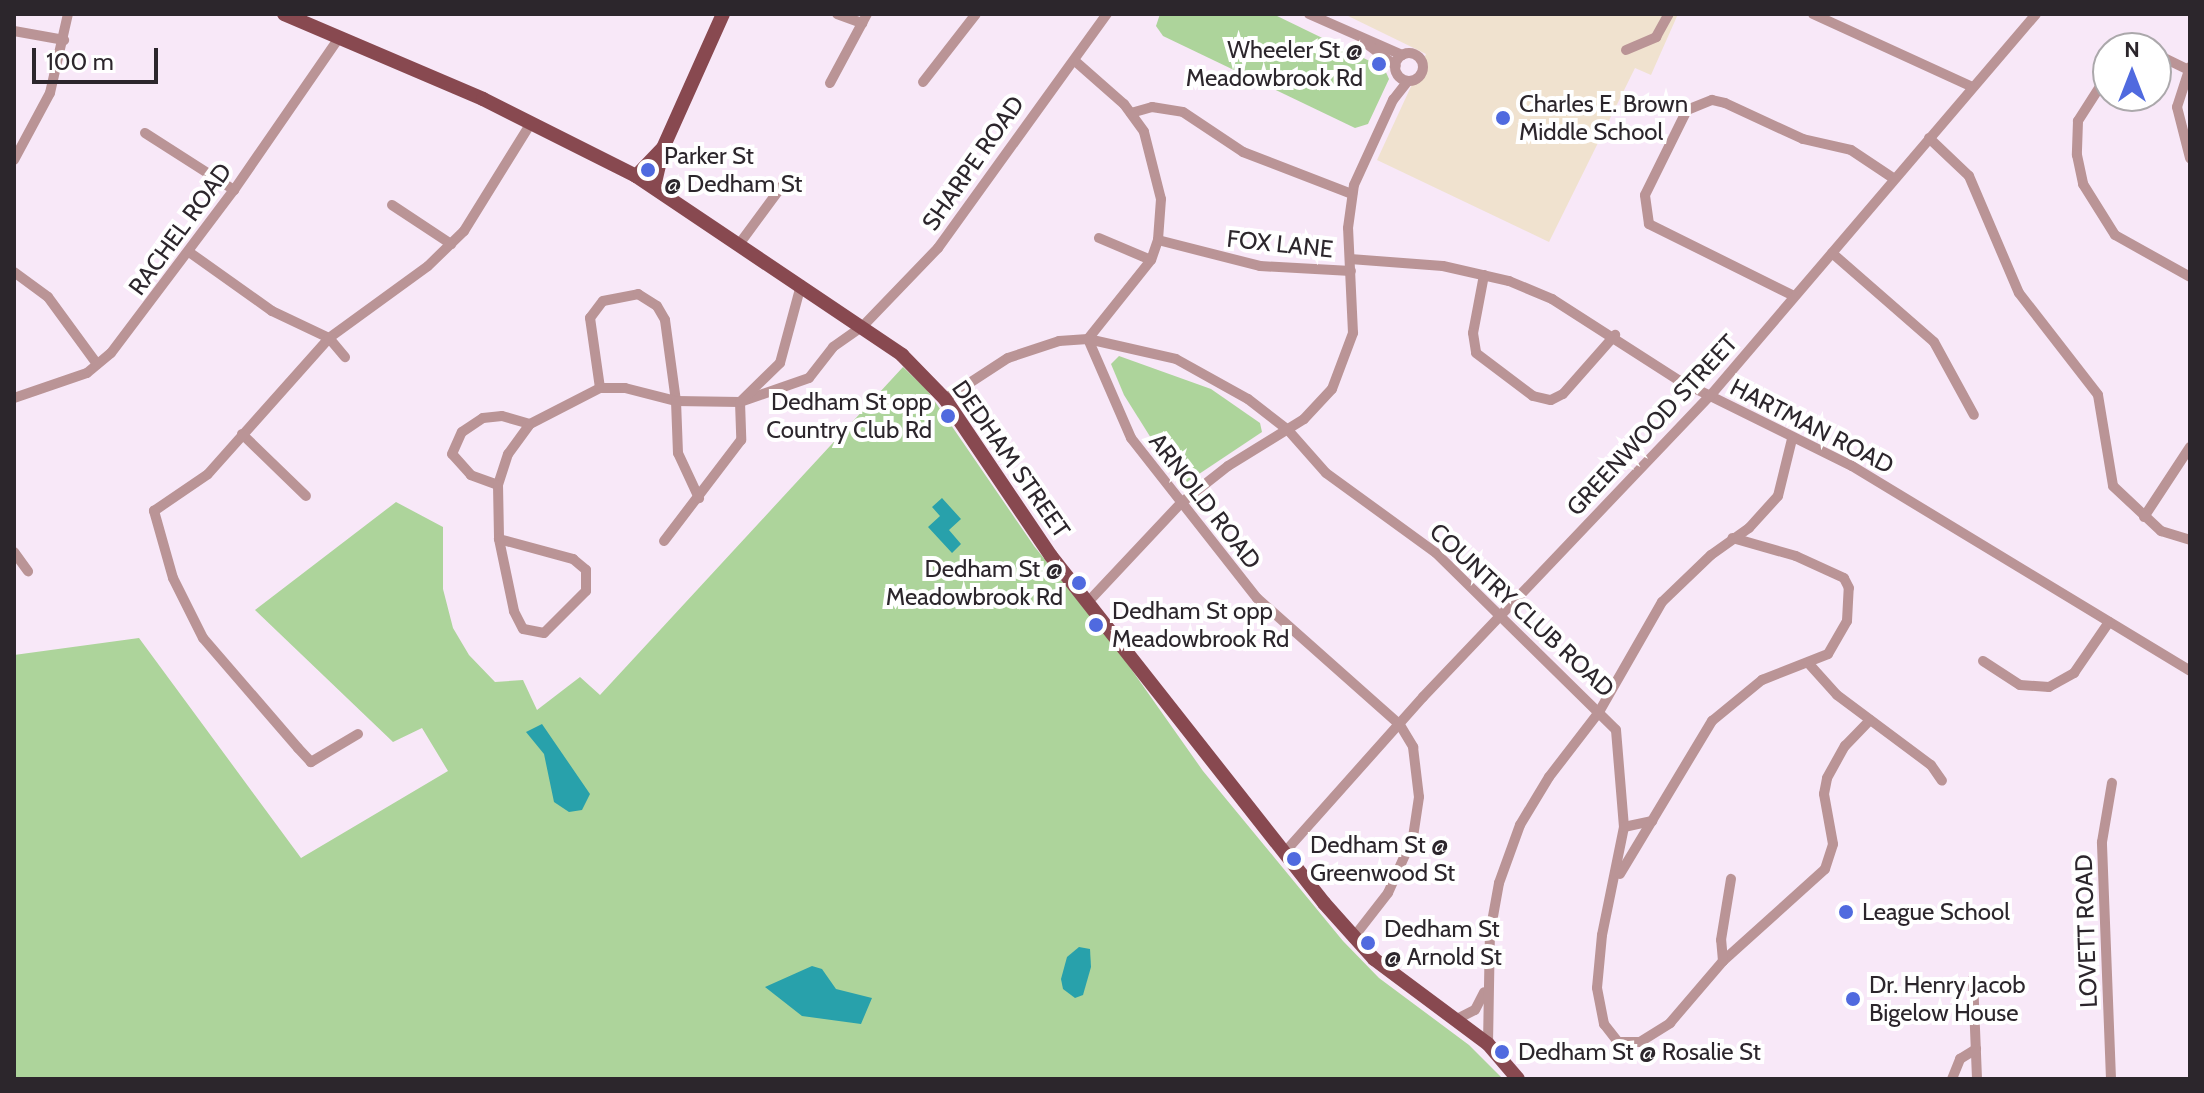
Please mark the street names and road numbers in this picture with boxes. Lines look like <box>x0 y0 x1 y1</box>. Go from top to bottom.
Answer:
street label: SHARPE ROAD <box>916 90 1030 236</box>
street label: RACHEL ROAD <box>122 157 238 301</box>
street label: FOX LANE <box>1225 224 1335 264</box>
street label: GREENWOOD STREET <box>1561 328 1743 522</box>
street label: HARTMAN ROAD <box>1725 372 1899 480</box>
street label: DEDHAM STREET <box>946 375 1076 543</box>
street label: ARNOLD ROAD <box>1143 427 1267 575</box>
street label: COUNTRY CLUB ROAD <box>1424 517 1620 703</box>
street label: LOVETT ROAD <box>2069 854 2103 1008</box>

